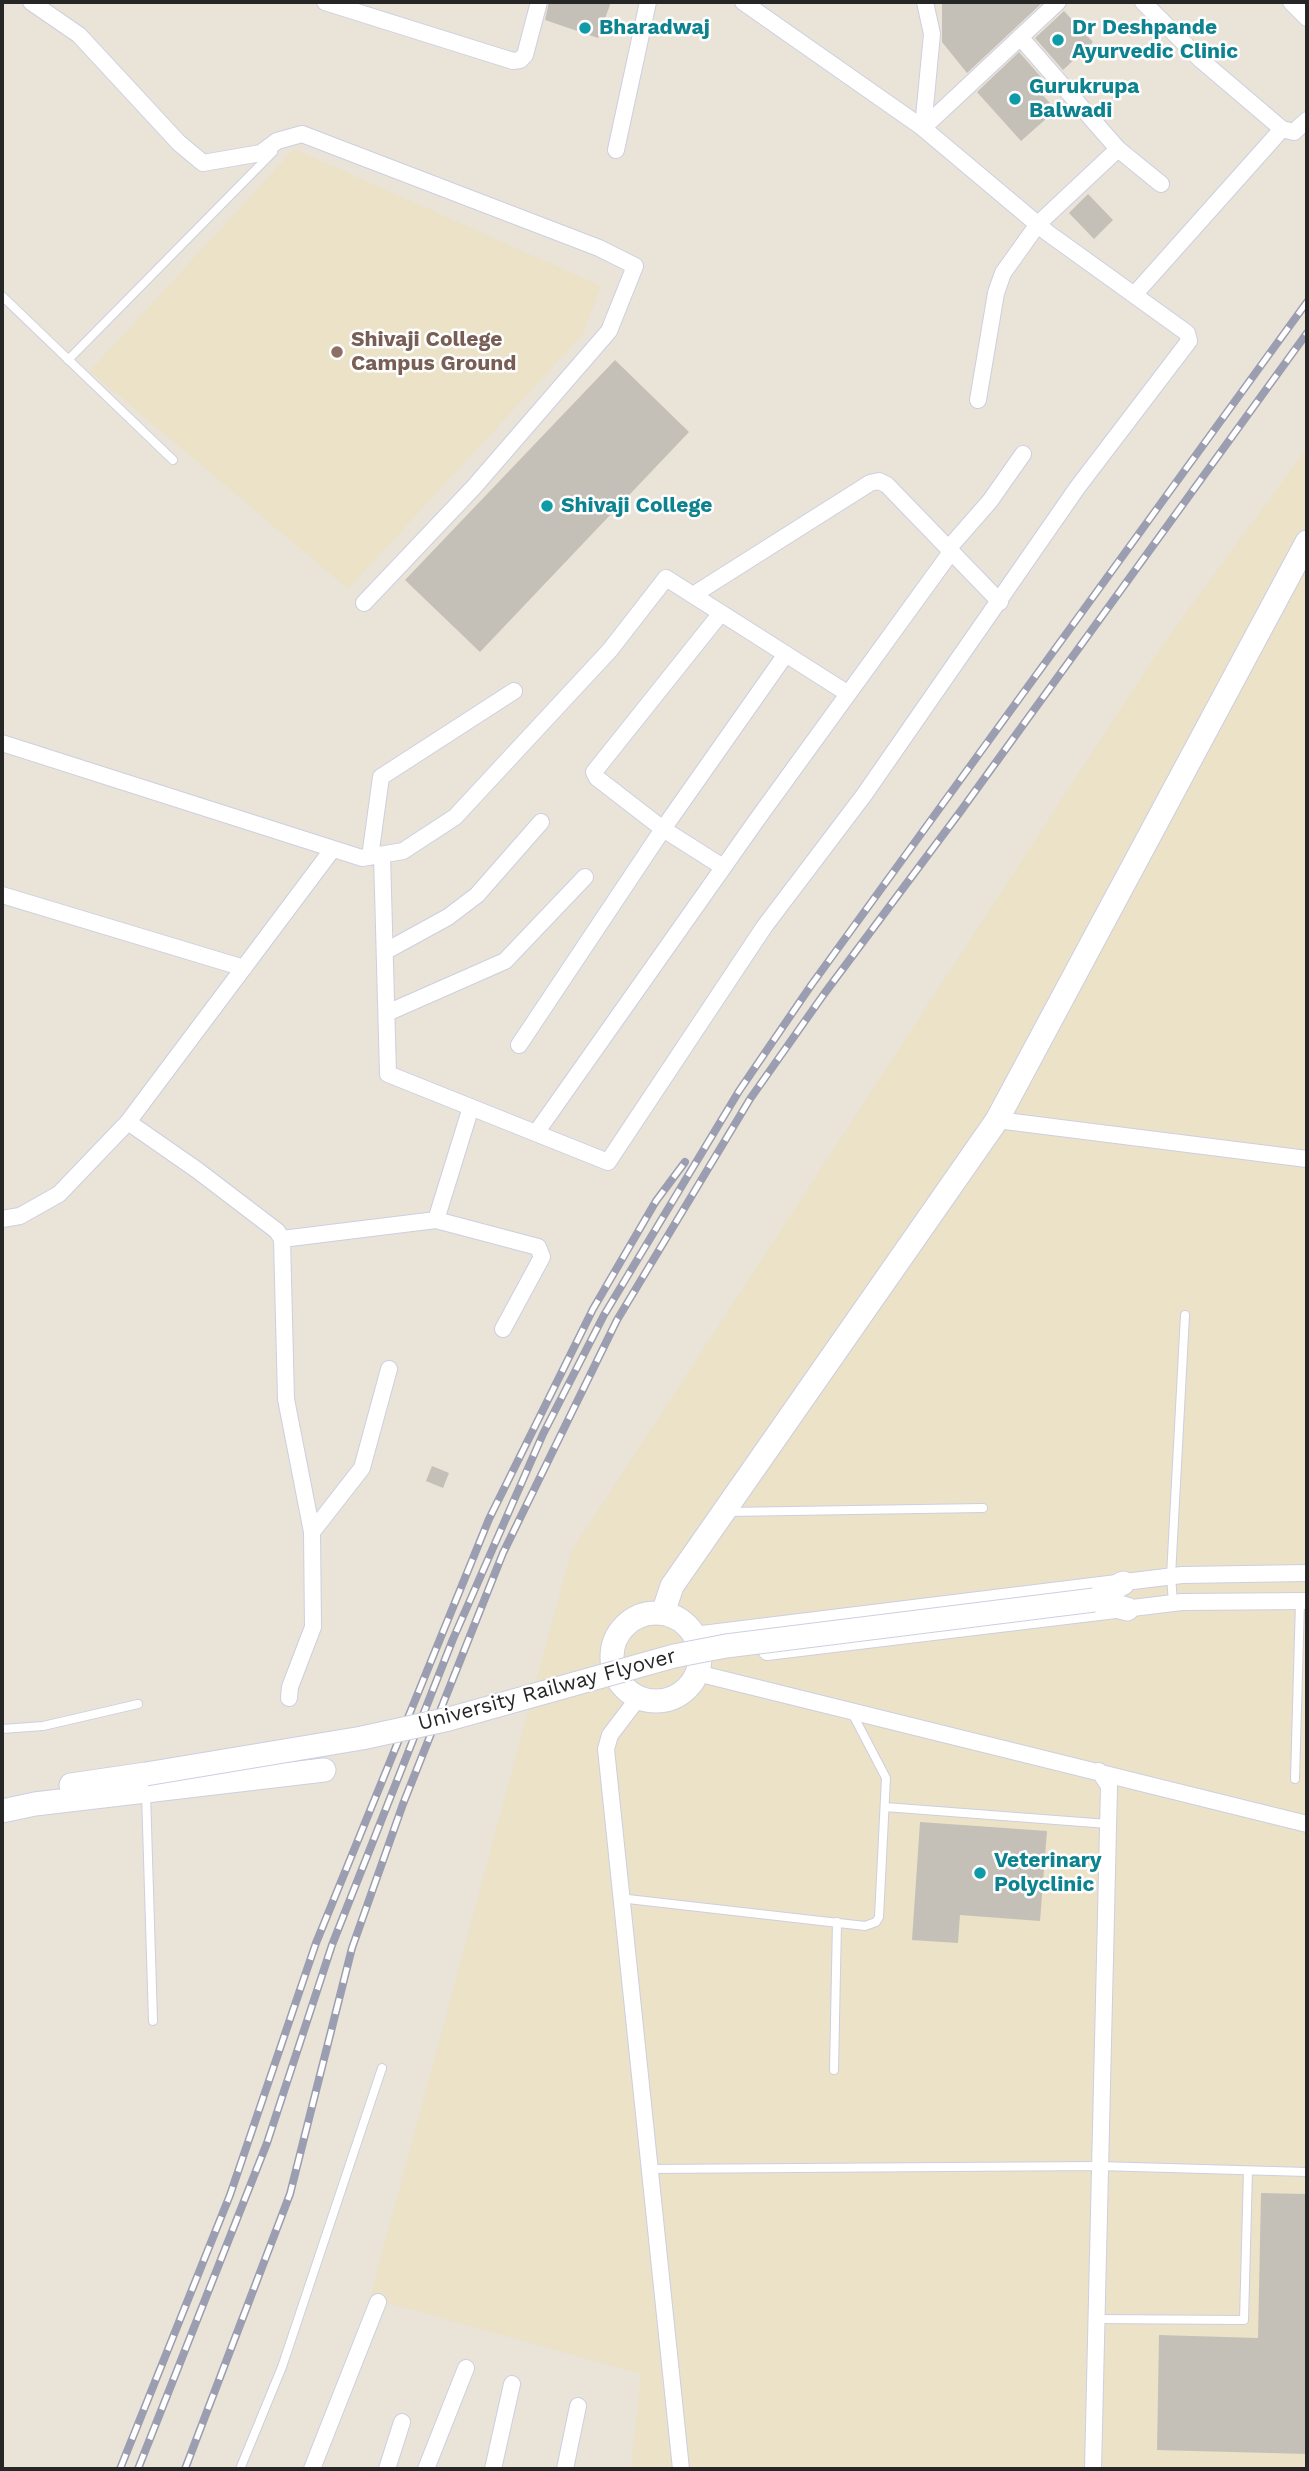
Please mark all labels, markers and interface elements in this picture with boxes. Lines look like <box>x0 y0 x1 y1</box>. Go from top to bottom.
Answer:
place label: Bharadwaj <box>599 15 710 41</box>
place label: Dr Deshpande Ayurvedic Clinic <box>1072 15 1238 65</box>
marker: Bharadwaj <box>577 20 593 36</box>
marker: Dr Deshpande Ayurvedic Clinic <box>1050 32 1066 48</box>
place label: Gurukrupa Balwadi <box>1029 74 1140 124</box>
marker: Gurukrupa Balwadi <box>1007 91 1023 107</box>
place label: Shivaji College Campus Ground <box>351 327 516 377</box>
marker: Shivaji College Campus Ground <box>329 344 345 360</box>
place label: Shivaji College <box>561 493 712 519</box>
marker: Shivaji College <box>539 498 555 514</box>
street label: University Railway Flyover <box>415 1643 679 1737</box>
place label: Veterinary Polyclinic <box>994 1848 1102 1898</box>
marker: Veterinary Polyclinic <box>972 1865 988 1881</box>

